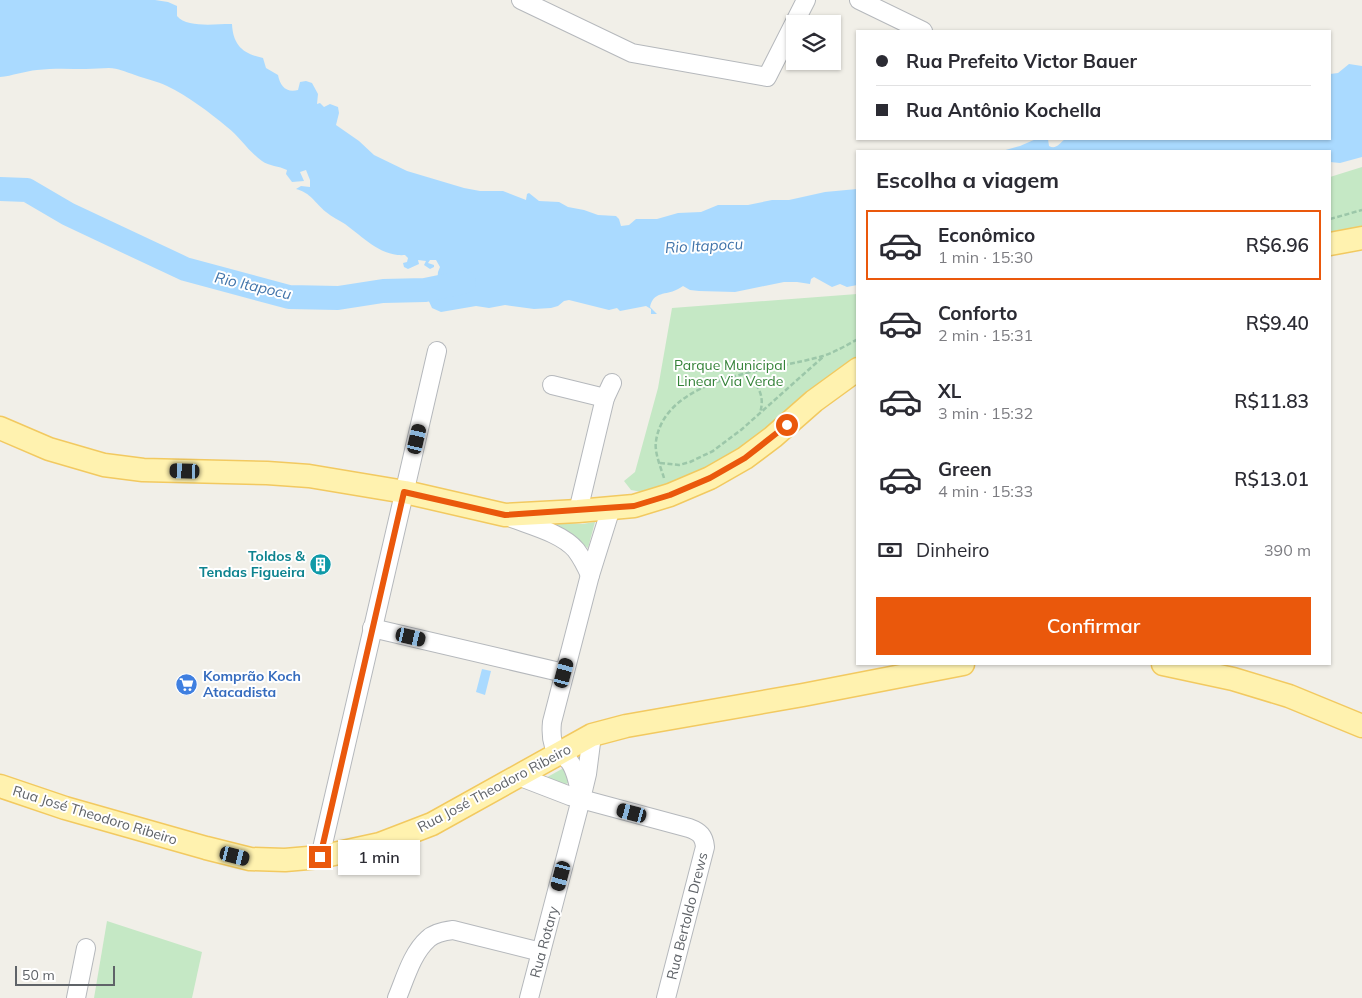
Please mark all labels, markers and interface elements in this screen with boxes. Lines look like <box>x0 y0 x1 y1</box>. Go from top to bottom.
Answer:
map controls <box>786 15 841 70</box>
button: layers <box>786 15 841 70</box>
text: Rua Prefeito Victor Bauer <box>906 49 1137 73</box>
text: Rua Antônio Kochella <box>906 98 1101 122</box>
text: Escolha a viagem <box>876 166 1059 194</box>
icon: car <box>878 223 923 268</box>
text: Econômico <box>938 223 1035 247</box>
text: R$6.96 <box>1246 233 1309 257</box>
water label: Rio Itapocu <box>664 234 744 257</box>
text: 1 min · 15:30 <box>938 247 1033 267</box>
water label: Rio Itapocu <box>213 267 294 304</box>
icon: car <box>878 301 923 346</box>
text: Conforto <box>938 301 1017 325</box>
text: R$9.40 <box>1246 311 1309 335</box>
text: 2 min · 15:31 <box>938 325 1033 345</box>
park label: Parque Municipal Linear Via Verde <box>674 356 786 390</box>
icon: car <box>878 379 923 424</box>
text: XL <box>938 379 961 403</box>
text: R$11.83 <box>1234 389 1309 413</box>
text: 3 min · 15:32 <box>938 403 1033 423</box>
route start <box>776 414 798 436</box>
car <box>406 423 427 455</box>
icon: car <box>878 457 923 502</box>
text: Green <box>938 457 992 481</box>
car <box>169 463 200 479</box>
text: R$13.01 <box>1234 467 1309 491</box>
text: 4 min · 15:33 <box>938 481 1033 501</box>
icon: cash <box>876 536 904 564</box>
text: Dinheiro <box>916 538 989 562</box>
text: 390 m <box>1264 540 1311 560</box>
place label: Toldos & Tendas Figueira <box>199 547 305 581</box>
building icon: Toldos & Tendas Figueira <box>309 552 333 576</box>
button: Confirmar <box>876 597 1311 655</box>
car <box>394 626 427 648</box>
car <box>552 657 575 689</box>
place label: Komprão Koch Atacadista <box>203 667 301 701</box>
supermarket icon: Komprão Koch Atacadista <box>175 672 199 696</box>
street label: Rua José Theodoro Ribeiro <box>414 740 574 836</box>
street label: Rua José Theodoro Ribeiro <box>10 781 180 849</box>
car <box>615 802 648 824</box>
callout: 1 min <box>338 840 420 874</box>
car <box>218 845 251 867</box>
route end <box>309 846 331 868</box>
text: 1 min <box>358 847 400 867</box>
street label: Rua Bertoldo Drews <box>662 850 712 982</box>
car <box>549 860 572 892</box>
street label: Rua Rotary <box>526 904 562 980</box>
scale bar <box>15 963 115 986</box>
text: 50 m <box>22 966 55 984</box>

